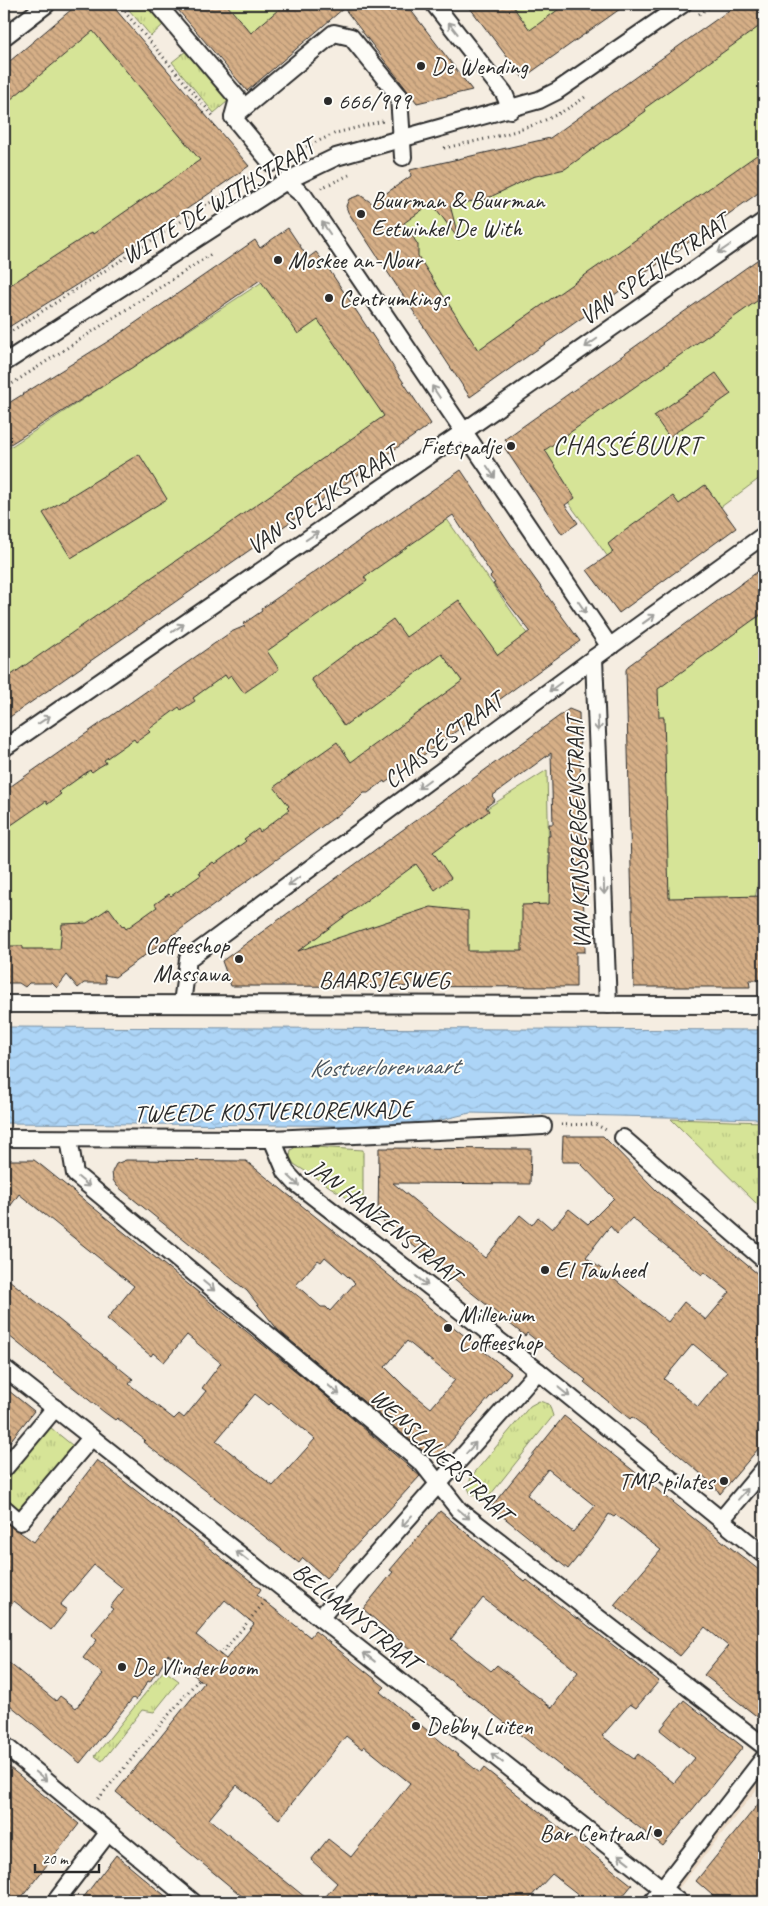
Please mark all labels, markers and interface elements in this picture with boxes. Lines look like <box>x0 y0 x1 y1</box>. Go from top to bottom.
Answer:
one-way arrow <box>448 21 458 35</box>
place label: De Wending <box>431 51 529 81</box>
marker: De Wending <box>415 60 427 72</box>
place label: 666/999 <box>338 86 413 116</box>
marker: 666/999 <box>322 95 334 107</box>
street label: WITTE DE WITHSTRAAT <box>116 129 325 270</box>
place label: Buurman & Buurman Eetwinkel De With <box>371 185 546 243</box>
street label: VAN SPEIJKSTRAAT <box>574 204 738 332</box>
marker: Buurman & Buurman Eetwinkel De With <box>355 208 367 220</box>
one-way arrow <box>321 221 331 235</box>
one-way arrow <box>717 244 731 254</box>
place label: Moskee an-Nour <box>288 245 424 275</box>
marker: Moskee an-Nour <box>272 254 284 266</box>
place label: Centrumkings <box>339 283 450 313</box>
marker: Centrumkings <box>323 292 335 304</box>
one-way arrow <box>584 338 598 348</box>
one-way arrow <box>431 385 441 399</box>
district label: CHASSÉBUURT <box>553 430 706 462</box>
place label: Fietspadje <box>420 431 503 461</box>
street label: VAN SPEIJKSTRAAT <box>241 436 407 561</box>
marker: Fietspadje <box>505 440 517 452</box>
one-way arrow <box>486 465 496 479</box>
one-way arrow <box>305 531 319 541</box>
one-way arrow <box>577 599 587 613</box>
one-way arrow <box>642 613 656 624</box>
one-way arrow <box>171 623 185 633</box>
street label: CHASSÉSTRAAT <box>377 682 513 795</box>
one-way arrow <box>549 682 562 693</box>
street label: VAN KINSBERGENSTRAAT <box>559 711 597 950</box>
one-way arrow <box>37 715 51 725</box>
one-way arrow <box>593 716 602 732</box>
one-way arrow <box>417 779 431 789</box>
one-way arrow <box>287 876 301 886</box>
one-way arrow <box>599 878 608 894</box>
place label: Coffeeshop Massawa <box>145 930 231 988</box>
marker: Coffeeshop Massawa <box>233 953 245 965</box>
street label: BAARSJESWEG <box>319 965 452 995</box>
water label: Kostverlorenvaart <box>309 1050 464 1084</box>
street label: TWEEDE KOSTVERLORENKADE <box>134 1094 415 1128</box>
street label: JAN HANZENSTRAAT <box>302 1152 471 1293</box>
one-way arrow <box>288 1175 301 1187</box>
one-way arrow <box>78 1177 91 1188</box>
place label: El Tawheed <box>555 1255 649 1285</box>
marker: El Tawheed <box>539 1264 551 1276</box>
one-way arrow <box>415 1276 428 1287</box>
one-way arrow <box>203 1281 216 1292</box>
place label: Millenium Coffeeshop <box>458 1299 544 1357</box>
marker: Millenium Coffeeshop <box>442 1322 454 1334</box>
street label: WENSLAUERSTRAAT <box>364 1382 522 1532</box>
one-way arrow <box>327 1385 340 1396</box>
one-way arrow <box>557 1386 570 1397</box>
one-way arrow <box>465 1442 477 1455</box>
place label: TMP pilates <box>618 1466 717 1496</box>
marker: TMP pilates <box>718 1475 730 1487</box>
one-way arrow <box>737 1488 749 1501</box>
one-way arrow <box>458 1508 471 1519</box>
one-way arrow <box>401 1515 413 1528</box>
one-way arrow <box>235 1551 249 1561</box>
street label: BELLAMYSTRAAT <box>286 1556 430 1680</box>
place label: De Vlinderboom <box>132 1652 258 1682</box>
one-way arrow <box>363 1652 376 1663</box>
marker: De Vlinderboom <box>116 1661 128 1673</box>
place label: Debby Luiten <box>426 1711 533 1741</box>
marker: Debby Luiten <box>410 1720 422 1732</box>
one-way arrow <box>490 1753 503 1764</box>
one-way arrow <box>34 1770 47 1781</box>
place label: Bar Centraal <box>539 1818 652 1848</box>
marker: Bar Centraal <box>652 1827 664 1839</box>
scale bar <box>35 1841 99 1873</box>
text: 20 m <box>42 1850 69 1869</box>
one-way arrow <box>618 1853 631 1864</box>

